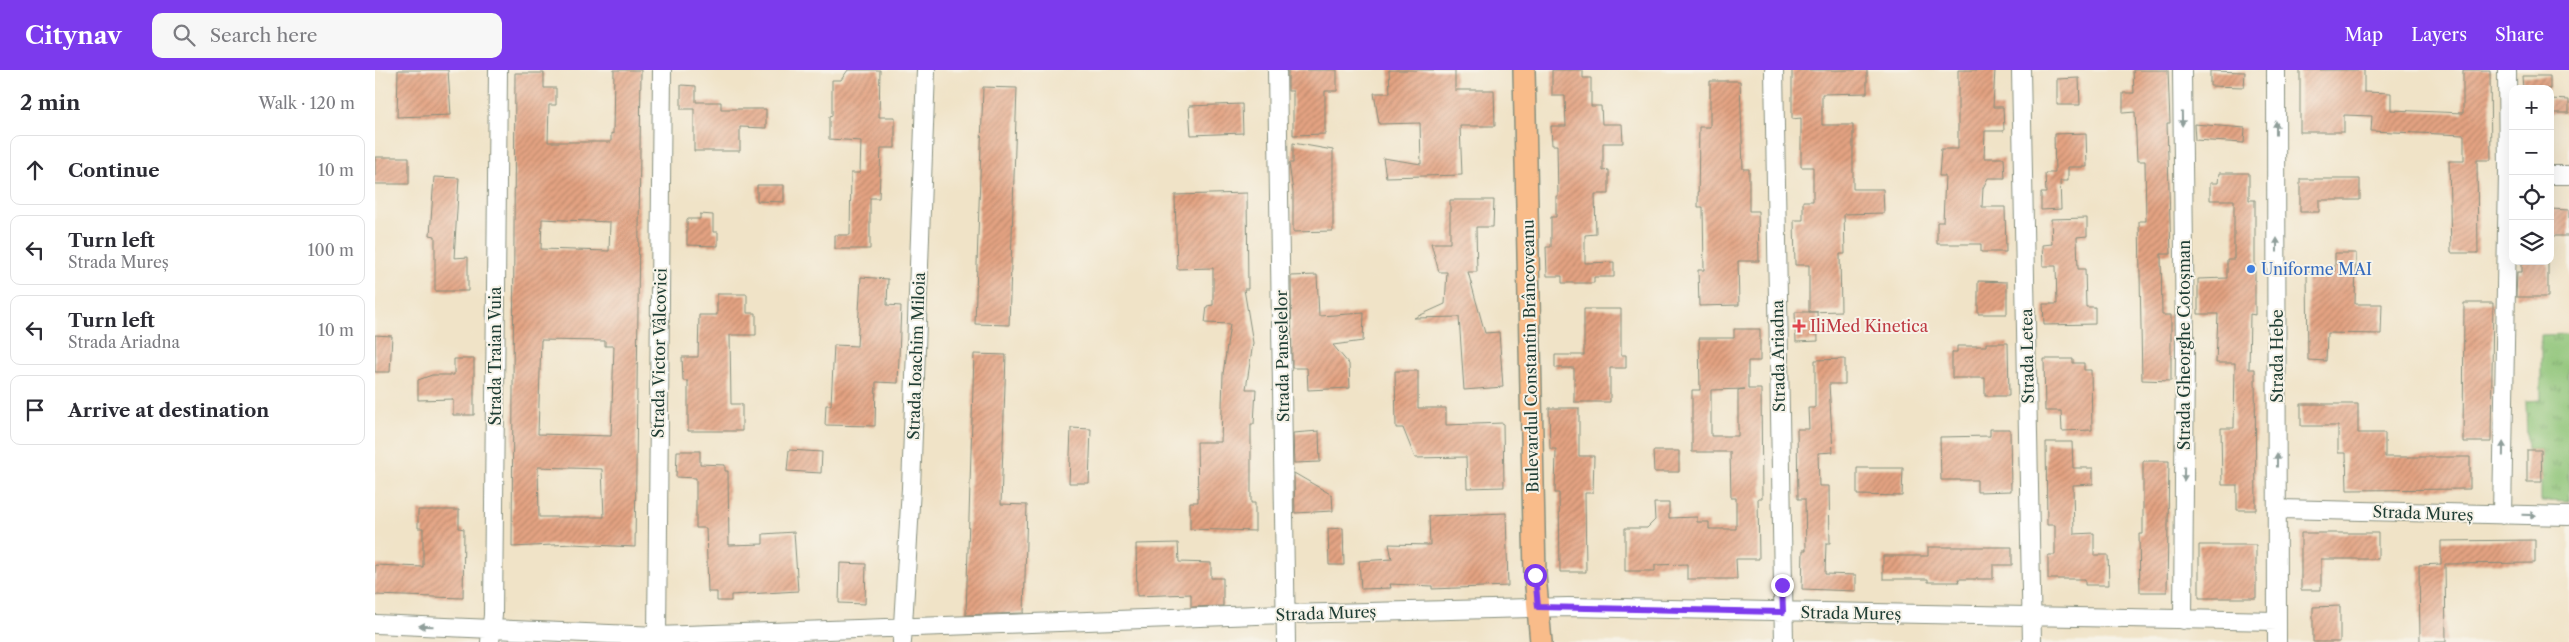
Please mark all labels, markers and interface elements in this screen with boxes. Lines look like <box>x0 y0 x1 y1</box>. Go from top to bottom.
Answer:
search box <box>152 13 502 58</box>
text: Citynav <box>25 21 122 50</box>
icon: search <box>170 21 198 49</box>
text: Search here <box>210 24 317 47</box>
text: Map <box>2345 24 2383 46</box>
text: Layers <box>2411 24 2467 46</box>
text: Share <box>2495 24 2544 46</box>
map controls <box>2509 85 2554 265</box>
button: + <box>2509 85 2554 130</box>
text: 2 min <box>20 90 80 115</box>
text: Walk · 120 m <box>259 93 355 113</box>
one-way arrow <box>2178 111 2186 127</box>
one-way arrow <box>2272 120 2280 136</box>
button: − <box>2509 130 2554 175</box>
icon: ahead <box>21 156 49 184</box>
text: Continue <box>68 159 160 182</box>
text: 10 m <box>318 160 354 180</box>
button: locate <box>2509 175 2554 220</box>
street label: Bulevardul Constantin Brâncoveanu <box>1518 219 1542 493</box>
button: layers <box>2509 220 2554 265</box>
text: Turn left <box>68 229 155 252</box>
icon: left <box>21 236 49 264</box>
one-way arrow <box>2273 237 2281 253</box>
text: 100 m <box>308 240 354 260</box>
street label: Strada Gheorghe Cotoșman <box>2174 240 2194 450</box>
text: Strada Mureș <box>68 252 169 272</box>
place label: Uniforme MAI <box>2261 259 2372 279</box>
marker: Uniforme MAI <box>2245 263 2257 275</box>
street label: Strada Victor Vâlcovici <box>648 268 670 438</box>
street label: Strada Ioachim Miloia <box>903 271 929 440</box>
street label: Strada Traian Vuia <box>485 286 505 426</box>
street label: Strada Panselelor <box>1271 289 1293 422</box>
street label: Strada Ariadna <box>1767 299 1789 412</box>
street label: Strada Letea <box>2016 308 2038 404</box>
text: Turn left <box>68 309 155 332</box>
street label: Strada Hebe <box>2267 309 2287 403</box>
icon: left <box>21 316 49 344</box>
place label: IliMed Kinetica <box>1810 316 1929 336</box>
marker: IliMed Kinetica <box>1792 319 1806 333</box>
text: 10 m <box>318 320 354 340</box>
text: Strada Ariadna <box>68 332 180 352</box>
icon: arrive <box>21 396 49 424</box>
text: Arrive at destination <box>68 399 269 422</box>
one-way arrow <box>2499 440 2507 456</box>
one-way arrow <box>2273 452 2281 468</box>
one-way arrow <box>2180 466 2188 482</box>
street label: Strada Mureș <box>2372 501 2474 525</box>
one-way arrow <box>2522 512 2538 520</box>
route start <box>1524 564 1547 587</box>
route end <box>1771 574 1794 597</box>
street label: Strada Mureș <box>1275 601 1377 625</box>
street label: Strada Mureș <box>1800 602 1902 624</box>
one-way arrow <box>417 622 433 630</box>

